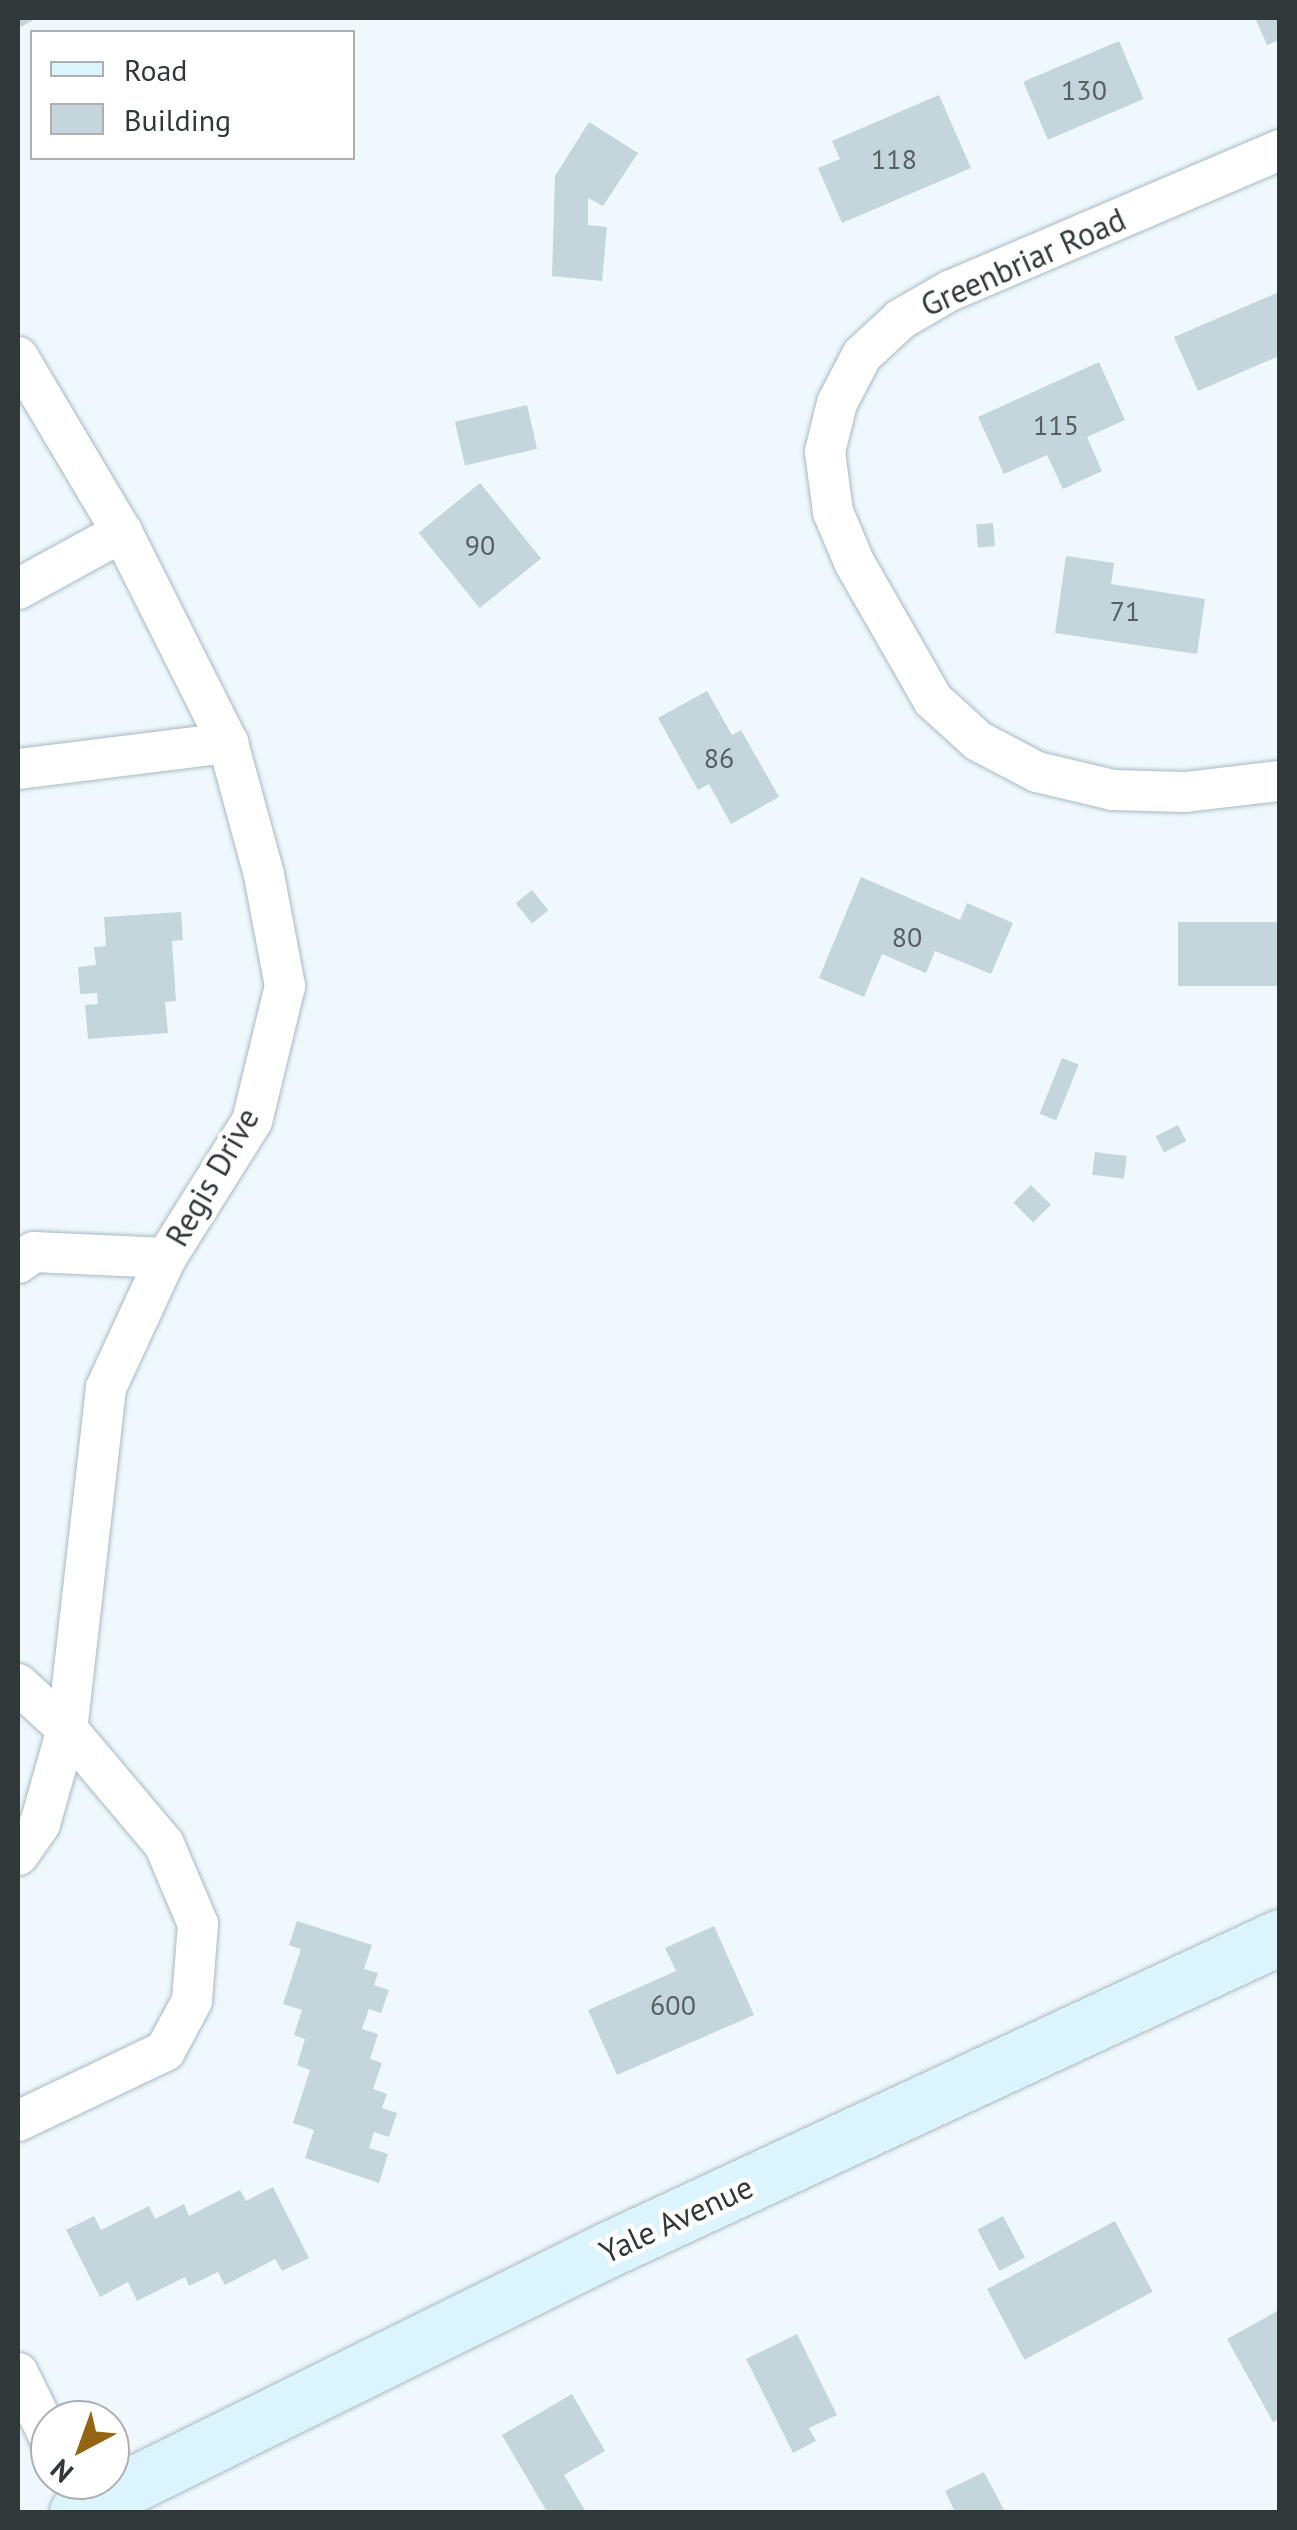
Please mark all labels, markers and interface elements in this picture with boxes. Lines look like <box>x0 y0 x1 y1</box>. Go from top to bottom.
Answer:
legend <box>30 30 355 160</box>
text: Road <box>124 50 188 89</box>
house number: 130 <box>1061 73 1107 107</box>
text: Building <box>124 100 231 139</box>
house number: 118 <box>871 142 917 176</box>
street label: Greenbriar Road <box>915 200 1131 324</box>
house number: 115 <box>1033 408 1079 442</box>
house number: 90 <box>465 528 495 562</box>
house number: 71 <box>1110 594 1140 628</box>
house number: 86 <box>704 741 734 775</box>
house number: 80 <box>892 920 922 954</box>
street label: Regis Drive <box>157 1101 267 1253</box>
house number: 600 <box>650 1988 696 2022</box>
street label: Yale Avenue <box>593 2167 759 2271</box>
north arrow <box>30 2400 130 2500</box>
text: N <box>42 2452 80 2492</box>

